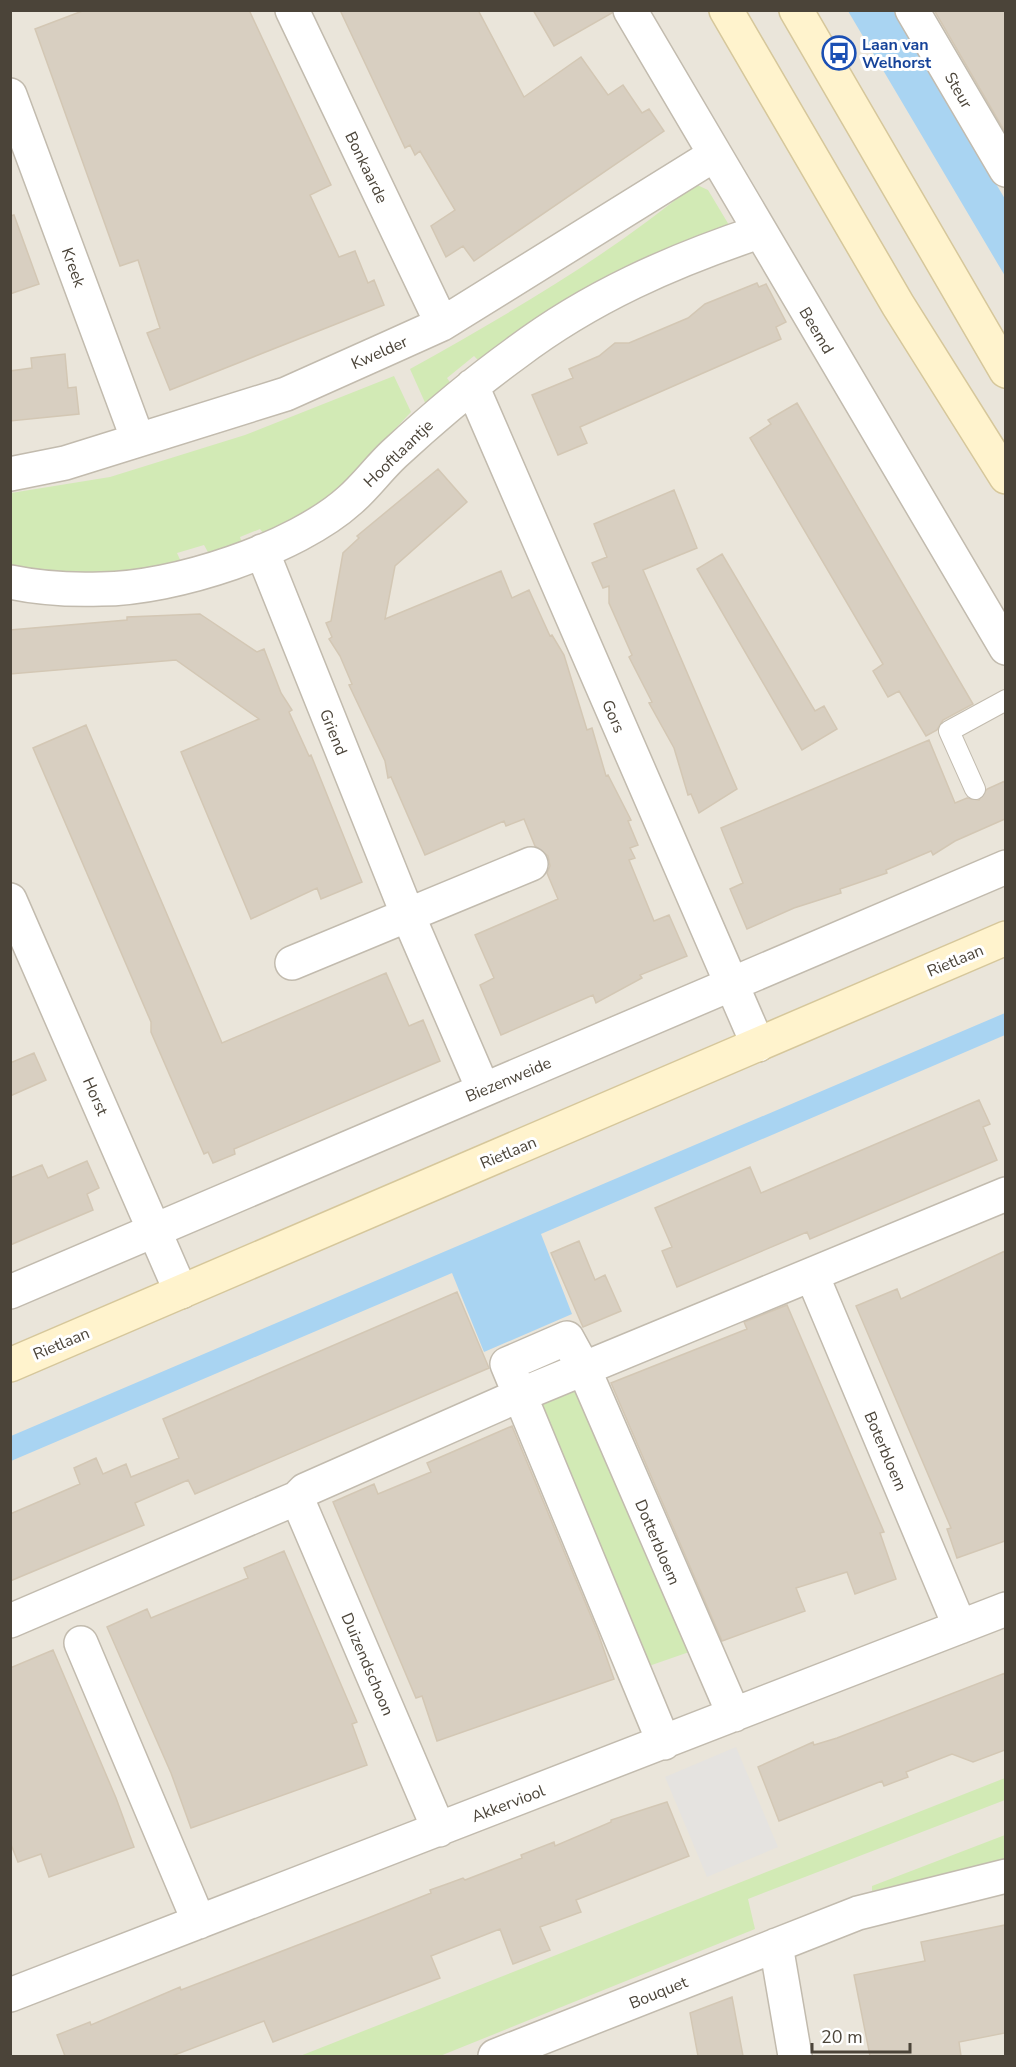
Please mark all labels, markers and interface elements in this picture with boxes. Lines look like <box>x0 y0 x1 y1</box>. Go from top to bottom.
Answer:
place label: Laan van Welhorst <box>862 34 932 74</box>
bus stop icon: Laan van Welhorst <box>821 35 857 71</box>
street label: Steur <box>939 68 977 113</box>
street label: Bonkaarde <box>339 128 393 207</box>
street label: Kreek <box>56 244 91 291</box>
street label: Beemd <box>794 303 839 358</box>
street label: Kwelder <box>348 331 411 375</box>
street label: Hooftlaantje <box>359 415 438 493</box>
street label: Gors <box>596 696 630 736</box>
street label: Griend <box>314 706 352 759</box>
street label: Rietlaan <box>924 939 987 983</box>
street label: Biezenweide <box>462 1052 555 1108</box>
street label: Horst <box>77 1074 113 1119</box>
street label: Rietlaan <box>477 1131 540 1175</box>
street label: Rietlaan <box>30 1322 93 1366</box>
street label: Boterbloem <box>858 1408 912 1495</box>
street label: Dotterbloem <box>629 1496 685 1589</box>
street label: Duizendschoon <box>336 1610 399 1719</box>
street label: Akkerviool <box>469 1780 548 1828</box>
street label: Bouquet <box>626 1971 691 2015</box>
scale bar <box>812 2016 910 2054</box>
text: 20 m <box>821 2025 863 2049</box>

